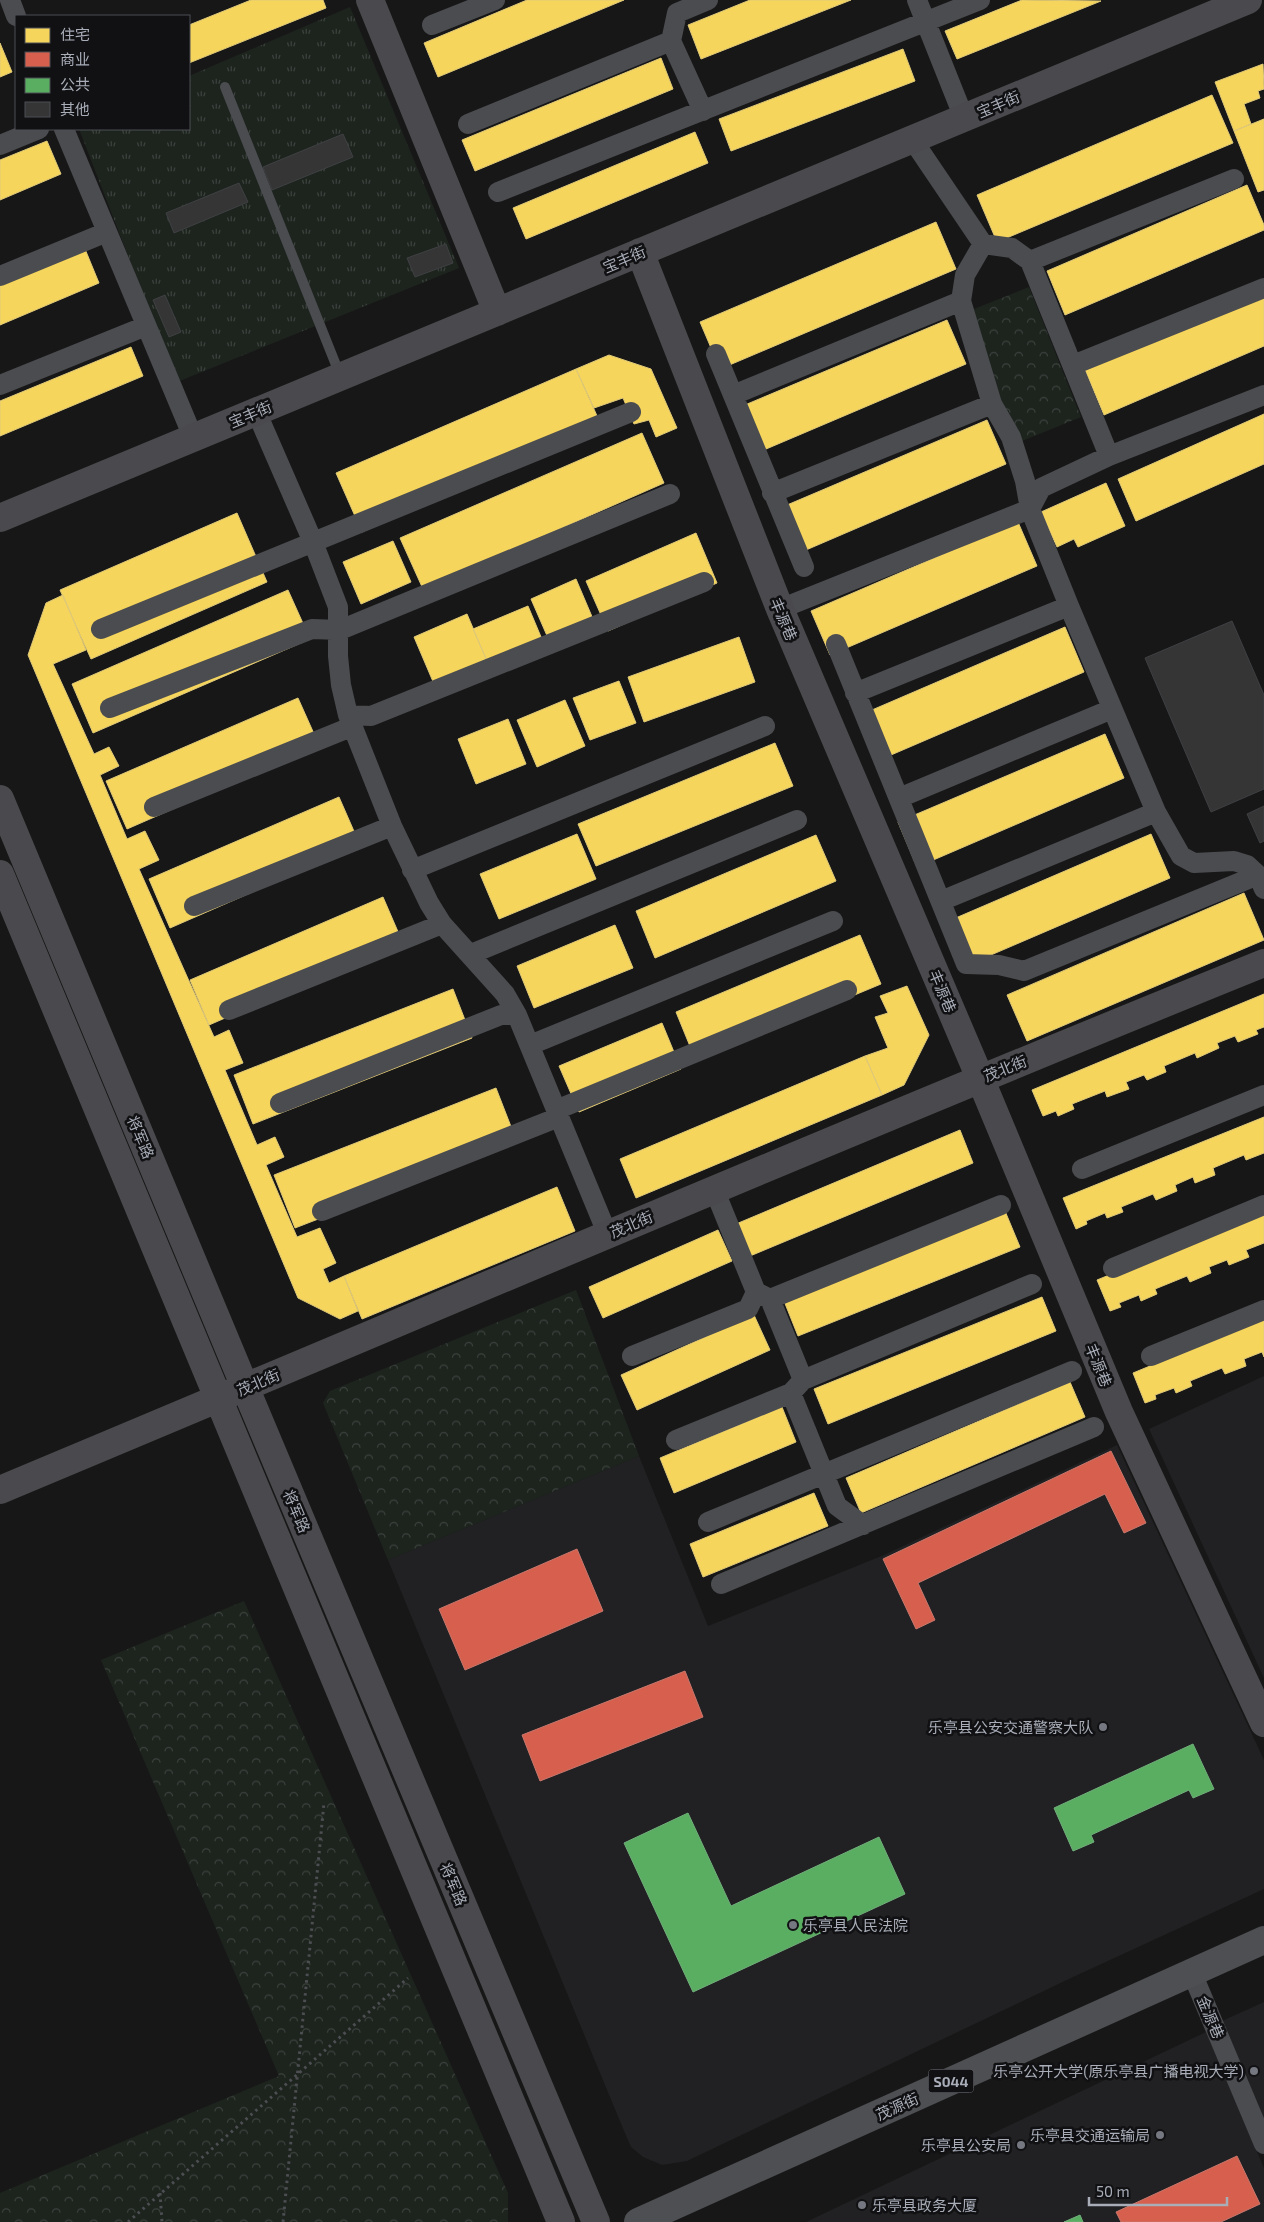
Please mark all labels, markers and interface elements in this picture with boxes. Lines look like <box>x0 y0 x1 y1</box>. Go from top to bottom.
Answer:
legend <box>15 15 190 130</box>
text: 住宅 <box>60 25 90 43</box>
text: 商业 <box>60 50 90 68</box>
text: 公共 <box>60 75 90 93</box>
street label: 宝丰街 <box>974 87 1022 121</box>
text: 其他 <box>60 100 90 118</box>
street label: 宝丰街 <box>600 242 648 276</box>
street label: 宝丰街 <box>226 397 274 431</box>
street label: 丰源巷 <box>767 595 801 643</box>
street label: 丰源巷 <box>926 967 960 1015</box>
street label: 茂北街 <box>981 1051 1029 1085</box>
street label: 将军路 <box>124 1113 158 1161</box>
street label: 茂北街 <box>607 1207 655 1241</box>
street label: 丰源巷 <box>1082 1341 1116 1389</box>
street label: 茂北街 <box>234 1365 282 1399</box>
street label: 将军路 <box>280 1487 314 1535</box>
place label: 乐亭县公安交通警察大队 <box>928 1718 1093 1736</box>
marker: 乐亭县公安交通警察大队 <box>1097 1721 1109 1733</box>
street label: 将军路 <box>437 1860 471 1908</box>
place label: 乐亭县人民法院 <box>803 1916 908 1934</box>
marker: 乐亭县人民法院 <box>787 1919 799 1931</box>
street label: 金源巷 <box>1194 1993 1228 2041</box>
place label: 乐亭公开大学(原乐亭县广播电视大学) <box>993 2062 1244 2080</box>
marker: 乐亭公开大学(原乐亭县广播电视大学) <box>1248 2065 1260 2077</box>
road number: S044 <box>928 2070 974 2092</box>
street label: 茂源街 <box>873 2089 921 2123</box>
place label: 乐亭县交通运输局 <box>1030 2126 1150 2144</box>
marker: 乐亭县交通运输局 <box>1154 2129 1166 2141</box>
place label: 乐亭县公安局 <box>921 2136 1011 2154</box>
marker: 乐亭县公安局 <box>1015 2139 1027 2151</box>
scale bar <box>1089 2174 1226 2206</box>
text: 50 m <box>1096 2182 1130 2200</box>
place label: 乐亭县政务大厦 <box>872 2196 977 2214</box>
marker: 乐亭县政务大厦 <box>856 2199 868 2211</box>

